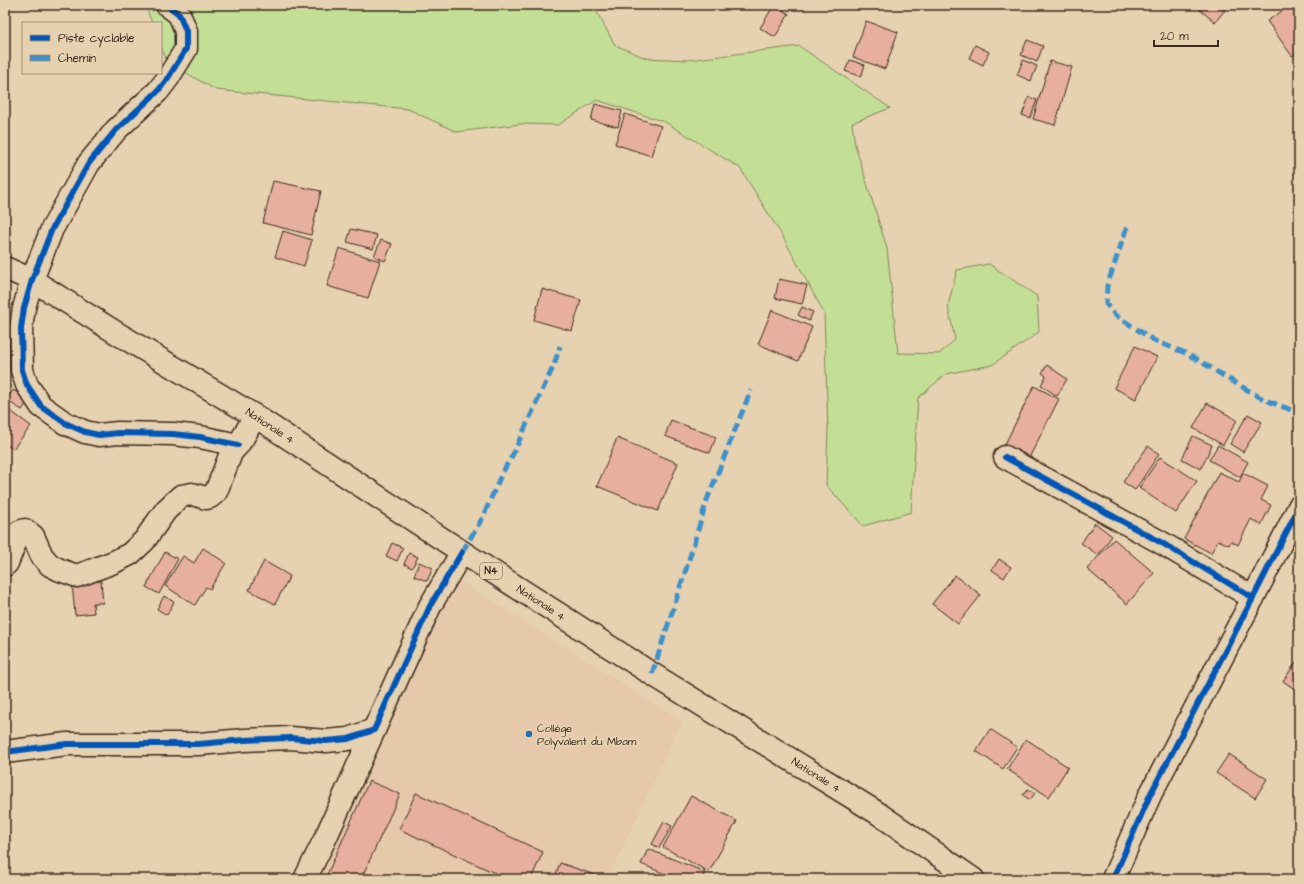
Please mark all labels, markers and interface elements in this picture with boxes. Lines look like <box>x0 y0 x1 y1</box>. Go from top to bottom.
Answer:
legend <box>22 22 162 74</box>
scale bar <box>1154 22 1218 48</box>
text: 20 m <box>1160 28 1189 45</box>
text: Piste cyclable <box>58 30 135 48</box>
text: Chemin <box>58 50 96 67</box>
street label: Nationale 4 <box>243 405 298 448</box>
road number: N4 <box>480 563 502 579</box>
street label: Nationale 4 <box>514 582 569 625</box>
place label: Collège Polyvalent du Mbam <box>537 721 637 750</box>
marker: Collège Polyvalent du Mbam <box>524 729 534 739</box>
street label: Nationale 4 <box>789 754 844 796</box>

